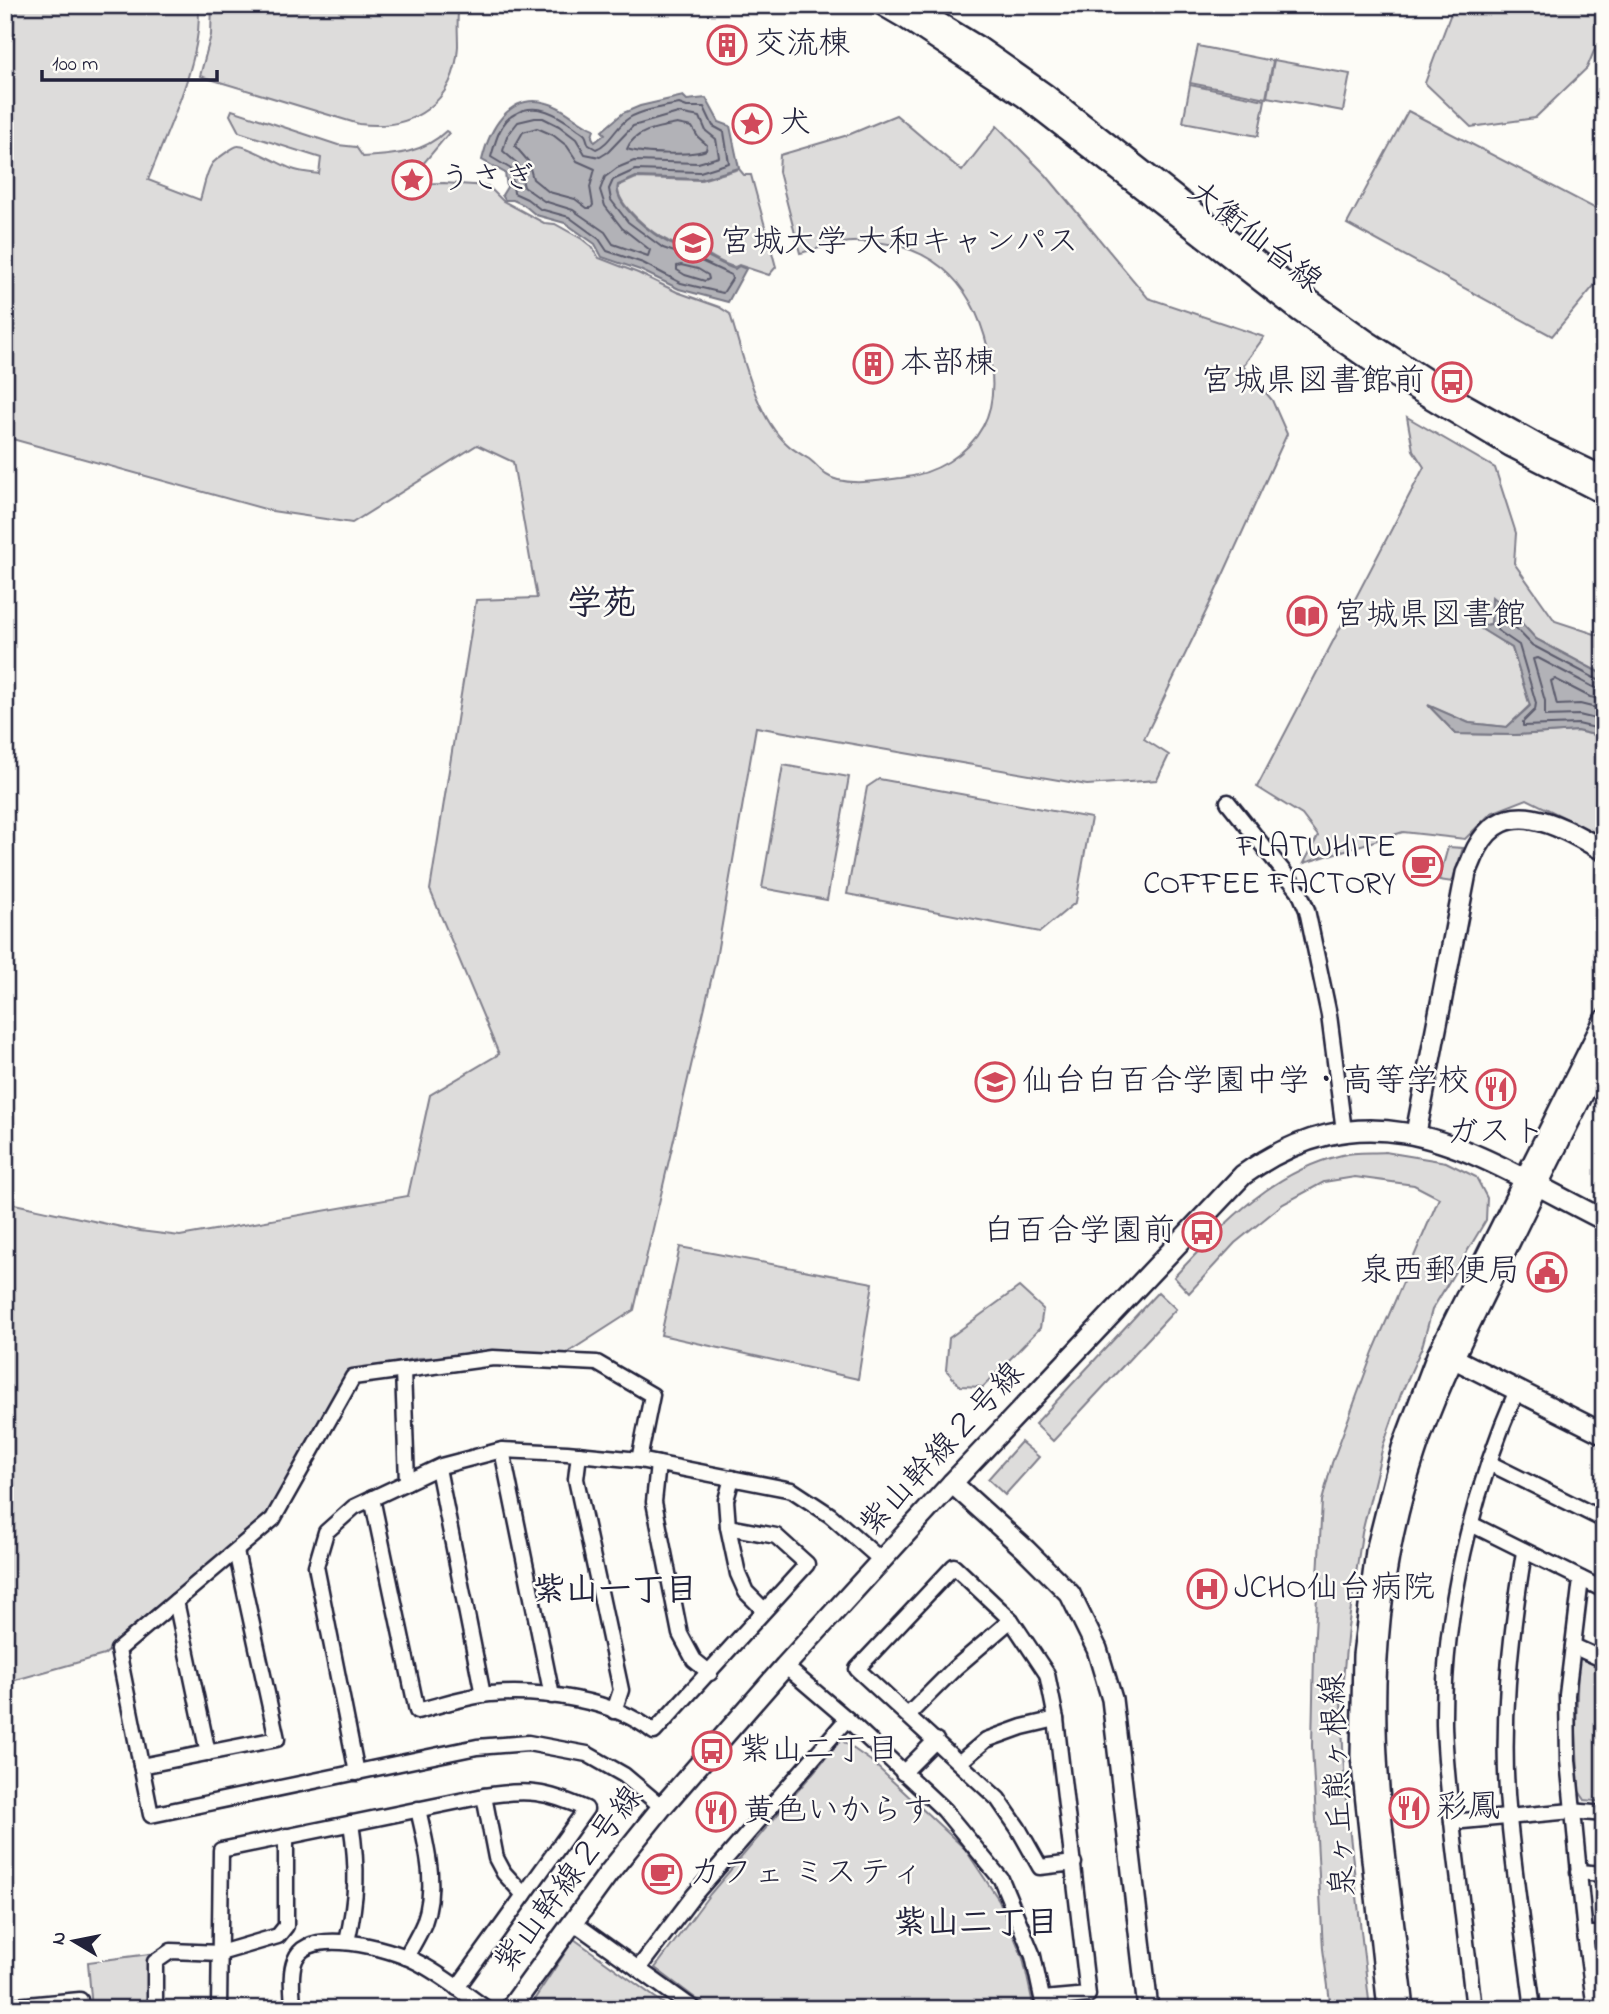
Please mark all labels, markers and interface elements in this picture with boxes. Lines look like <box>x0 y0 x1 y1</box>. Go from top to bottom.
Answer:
place label: 交流棟 <box>754 22 850 69</box>
building icon: 交流棟 <box>706 24 748 66</box>
scale bar <box>42 38 217 82</box>
text: 100 m <box>52 50 98 80</box>
place label: 犬 <box>779 101 811 148</box>
place icon: 犬 <box>731 103 773 145</box>
place label: うさぎ <box>439 157 535 204</box>
place icon: うさぎ <box>391 159 433 201</box>
street label: 大衡仙台線 <box>1176 170 1332 306</box>
place label: 宮城大学 大和キャンパス <box>720 220 1079 267</box>
school or university icon: 宮城大学 大和キャンパス <box>672 222 714 264</box>
place label: 本部棟 <box>900 341 996 388</box>
building icon: 本部棟 <box>852 343 894 385</box>
place label: 宮城県図書館前 <box>1201 359 1425 406</box>
bus stop icon: 宮城県図書館前 <box>1431 361 1473 403</box>
district label: 学苑 <box>567 580 637 631</box>
place label: 宮城県図書館 <box>1334 593 1526 640</box>
library icon: 宮城県図書館 <box>1286 595 1328 637</box>
place label: FLATWHITE COFFEE FACTORY <box>1143 825 1396 909</box>
cafe icon: FLATWHITE COFFEE FACTORY <box>1402 845 1444 887</box>
place label: 仙台白百合学園中学・高等学校 <box>1022 1059 1470 1106</box>
school or university icon: 仙台白百合学園中学・高等学校 <box>974 1061 1016 1103</box>
restaurant icon: ガスト <box>1475 1068 1517 1110</box>
place label: ガスト <box>1446 1110 1546 1157</box>
place label: 白百合学園前 <box>983 1209 1175 1256</box>
bus stop icon: 白百合学園前 <box>1181 1211 1223 1253</box>
place label: 泉西郵便局 <box>1360 1249 1520 1296</box>
public building icon: 泉西郵便局 <box>1526 1251 1568 1293</box>
street label: 紫山幹線２号線 <box>849 1352 1037 1548</box>
place label: JCHO仙台病院 <box>1234 1566 1435 1613</box>
district label: 紫山一丁目 <box>533 1568 698 1616</box>
hospital icon: JCHO仙台病院 <box>1186 1568 1228 1610</box>
street label: 泉ヶ丘熊ヶ根線 <box>1311 1672 1369 1898</box>
place label: 紫山二丁目 <box>739 1728 899 1775</box>
bus stop icon: 紫山二丁目 <box>691 1730 733 1772</box>
street label: 紫山幹線２号線 <box>484 1776 656 1984</box>
place label: 彩鳳 <box>1436 1785 1500 1832</box>
restaurant icon: 彩鳳 <box>1388 1787 1430 1829</box>
place label: 黄色いからす <box>743 1789 934 1836</box>
restaurant icon: 黄色いからす <box>695 1791 737 1833</box>
place label: カフェ ミスティ <box>689 1851 923 1898</box>
cafe icon: カフェ ミスティ <box>641 1853 683 1895</box>
district label: 紫山二丁目 <box>894 1901 1059 1949</box>
north arrow <box>38 1906 108 1976</box>
text: N <box>45 1930 74 1947</box>

